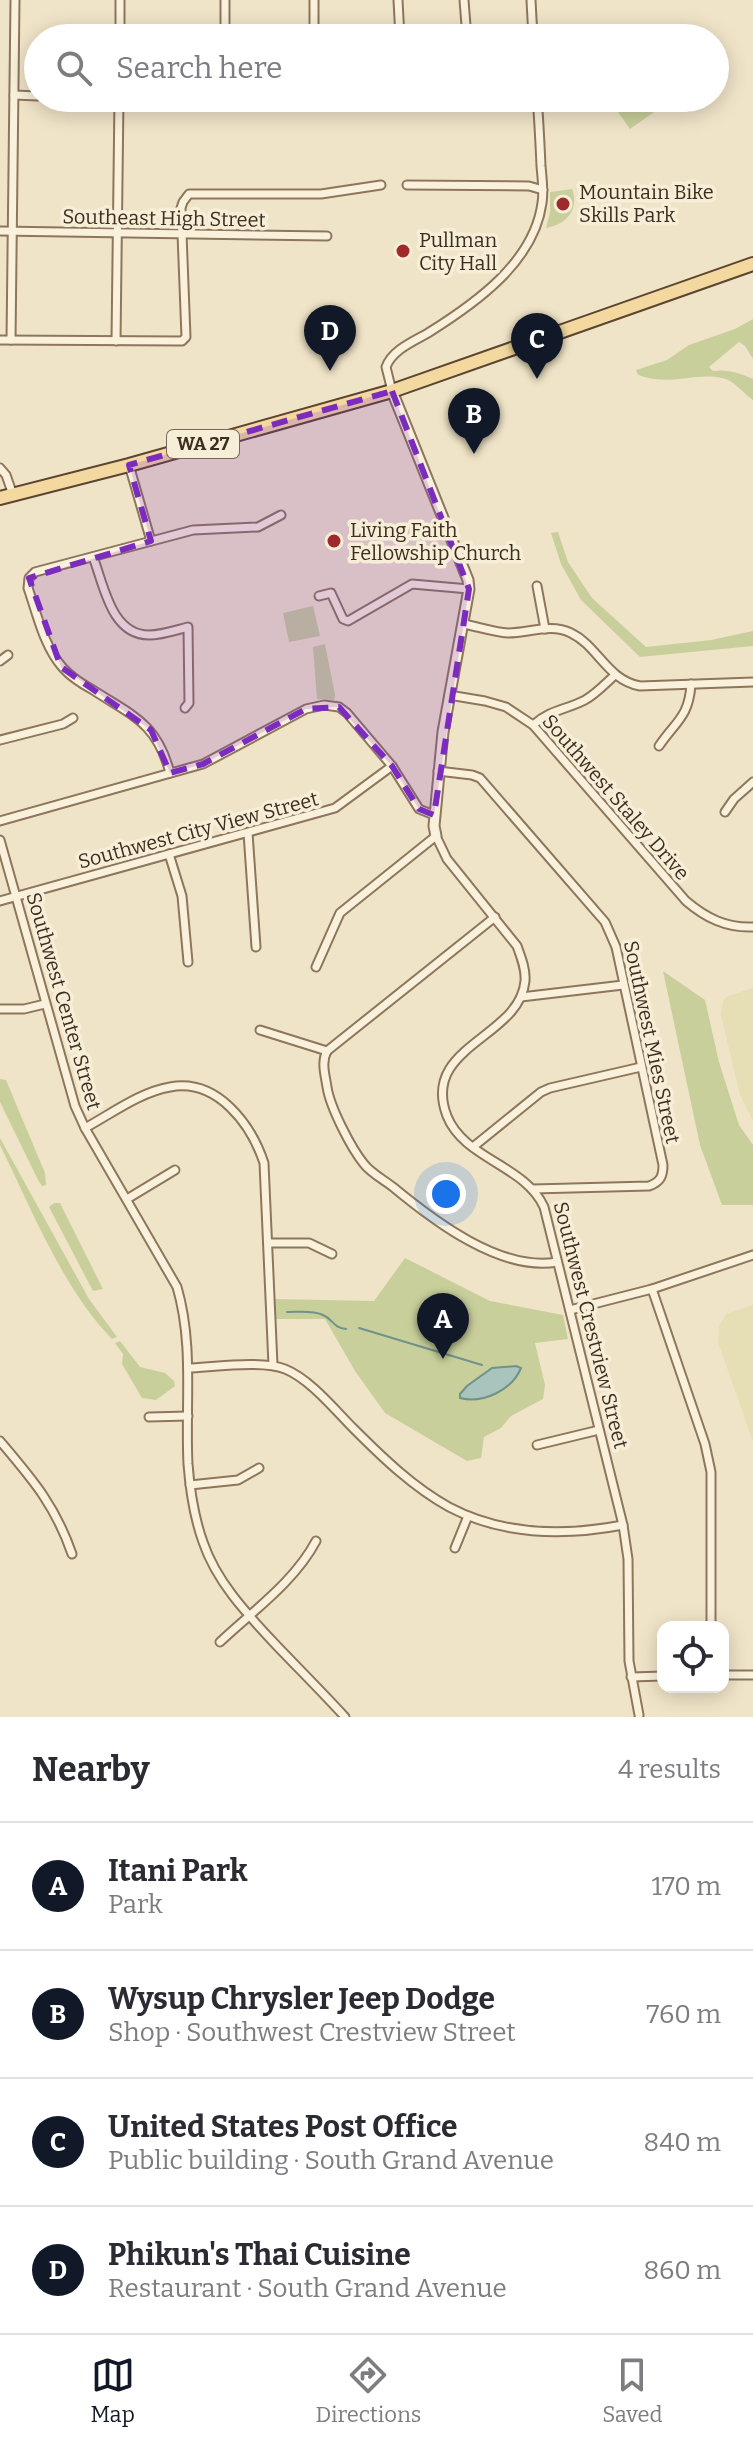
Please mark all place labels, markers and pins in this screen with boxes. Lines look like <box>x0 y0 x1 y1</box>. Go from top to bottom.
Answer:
place label: Mountain Bike Skills Park <box>579 180 714 227</box>
marker: Mountain Bike Skills Park <box>554 195 572 213</box>
place label: Pullman City Hall <box>419 228 498 275</box>
marker: Pullman City Hall <box>394 242 412 260</box>
pin: D <box>304 305 356 371</box>
pin: C <box>511 313 563 379</box>
pin: B <box>448 388 500 454</box>
place label: Living Faith Fellowship Church <box>350 518 522 565</box>
marker: Living Faith Fellowship Church <box>325 532 343 550</box>
pin: A <box>417 1293 469 1359</box>

